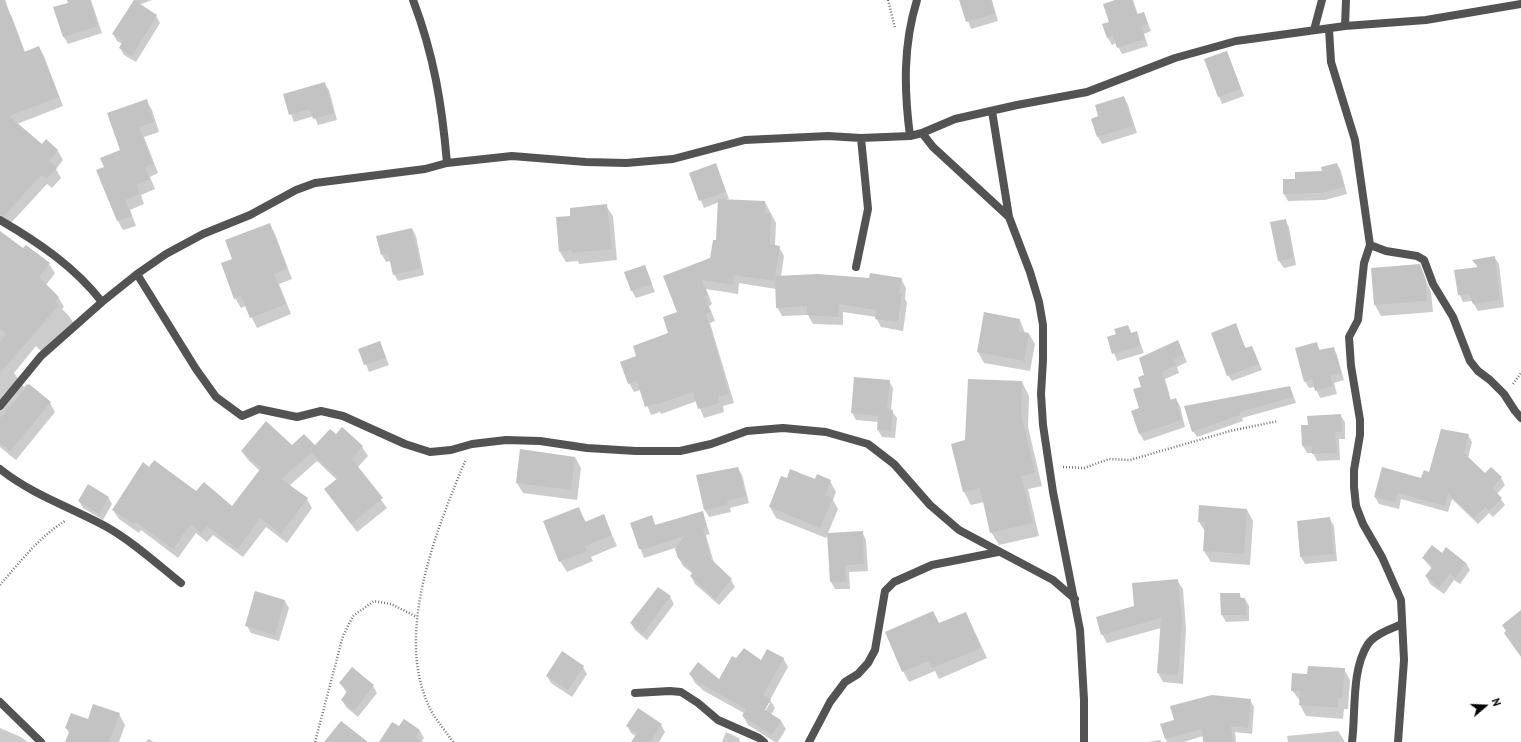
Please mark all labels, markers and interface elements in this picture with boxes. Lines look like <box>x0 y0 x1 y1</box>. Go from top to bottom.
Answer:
north arrow <box>1465 686 1505 726</box>
text: N <box>1489 696 1504 708</box>

